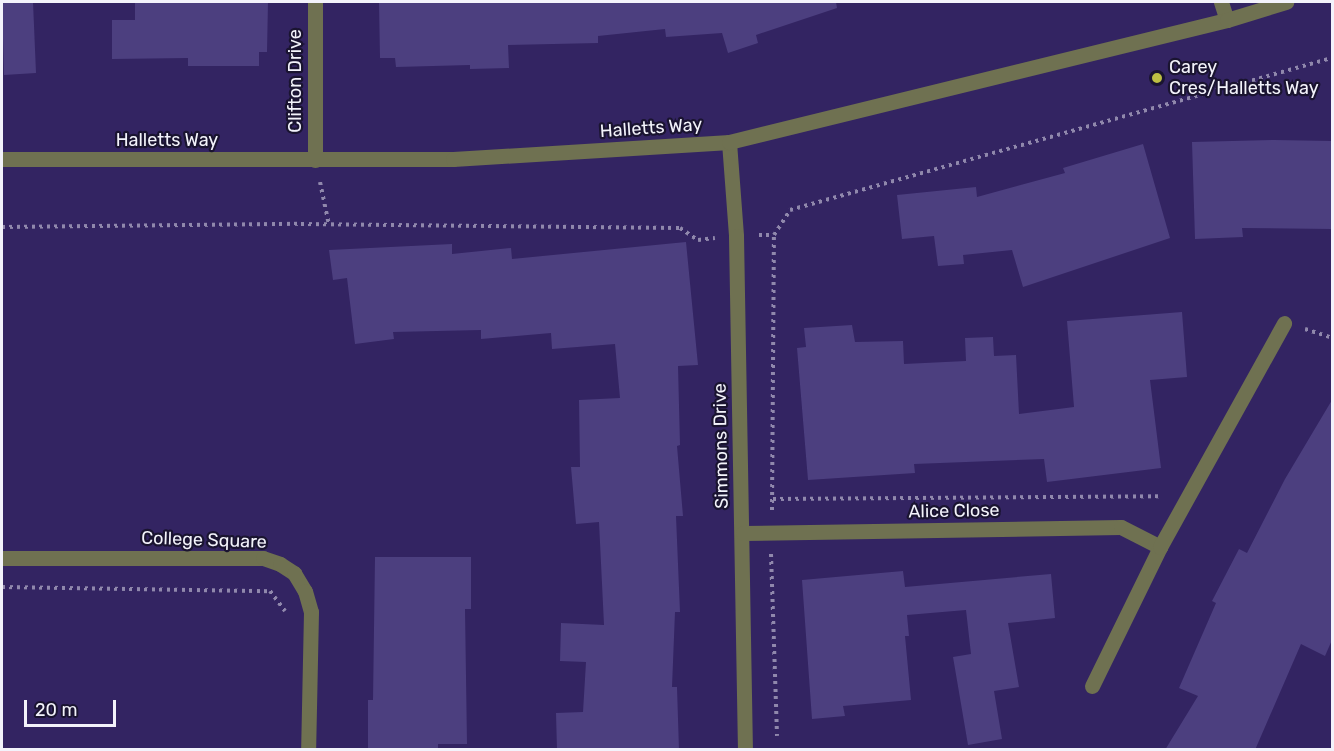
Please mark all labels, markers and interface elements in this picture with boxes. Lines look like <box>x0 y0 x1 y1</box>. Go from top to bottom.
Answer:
street label: Clifton Drive <box>284 29 306 133</box>
place label: Carey Cres/Halletts Way <box>1169 57 1319 100</box>
marker: Carey Cres/Halletts Way <box>1150 71 1164 85</box>
street label: Halletts Way <box>599 114 703 142</box>
street label: Halletts Way <box>116 129 218 151</box>
street label: Simmons Drive <box>709 383 733 509</box>
street label: Alice Close <box>908 499 1000 523</box>
street label: College Square <box>141 527 267 553</box>
scale bar <box>27 688 118 726</box>
text: 20 m <box>35 699 77 721</box>

